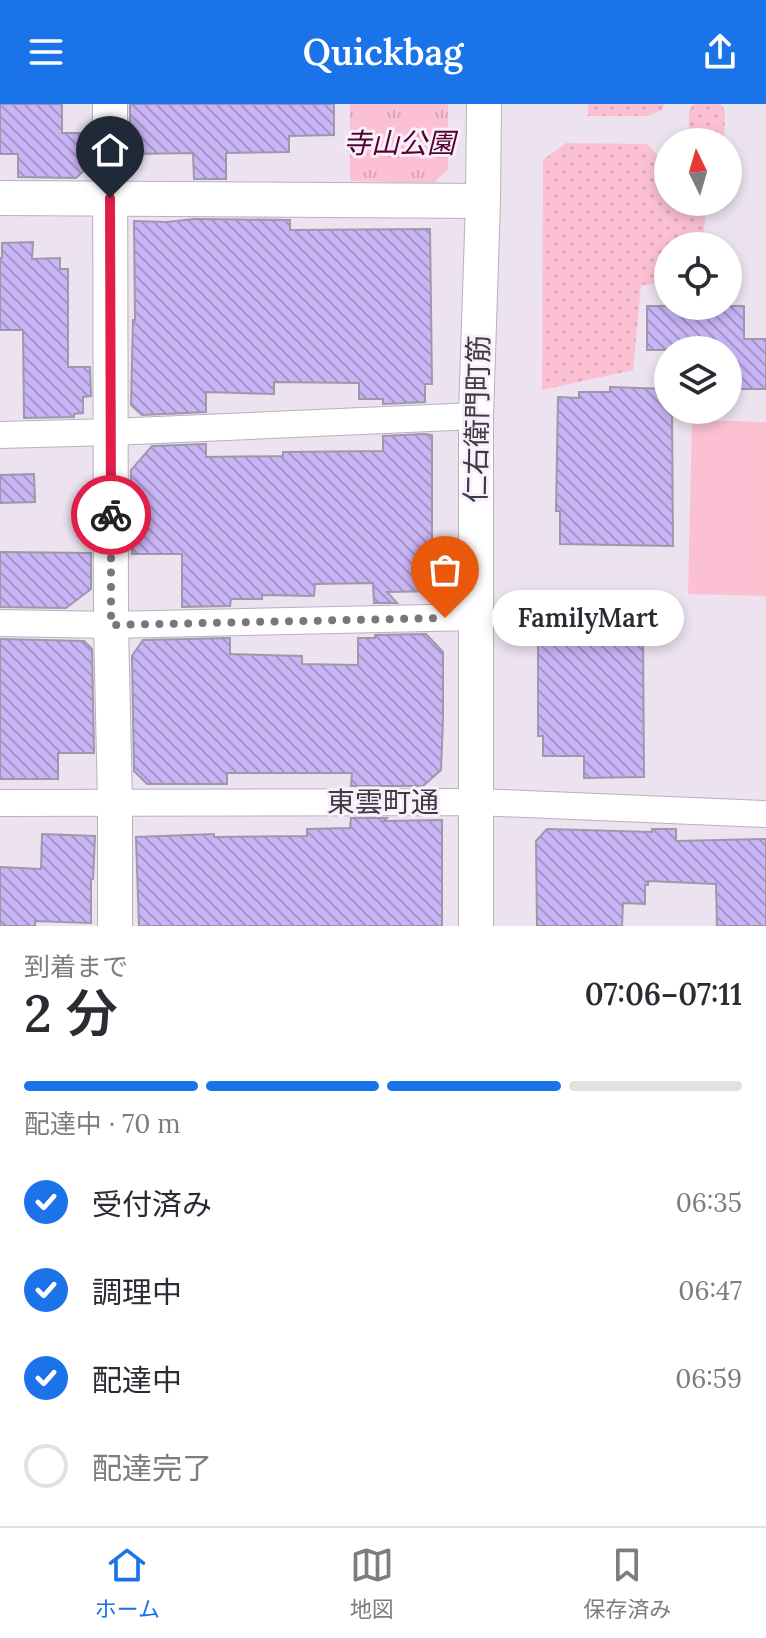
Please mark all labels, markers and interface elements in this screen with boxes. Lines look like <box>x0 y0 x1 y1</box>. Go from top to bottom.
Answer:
text: Quickbag <box>303 29 463 75</box>
icon: menu <box>24 30 68 74</box>
icon: share <box>698 30 742 74</box>
pin <box>76 116 144 198</box>
park label: 寺山公園 <box>343 125 459 161</box>
icon: home <box>88 128 132 172</box>
north arrow <box>654 128 742 216</box>
map controls <box>654 128 742 424</box>
button: locate <box>654 232 742 320</box>
street label: 仁右衛門町筋 <box>458 335 496 503</box>
button: layers <box>654 336 742 424</box>
courier <box>71 475 151 555</box>
icon: bike <box>89 493 133 537</box>
pin <box>411 536 479 618</box>
icon: bag <box>423 548 467 592</box>
callout: FamilyMart <box>493 590 685 646</box>
text: FamilyMart <box>518 601 658 634</box>
street label: 東雲町通 <box>327 784 439 820</box>
text: 到着まで <box>24 950 128 983</box>
text: 07:06–07:11 <box>585 975 742 1013</box>
text: 2 分 <box>24 980 117 1046</box>
text: 配達中 · 70 m <box>24 1107 180 1140</box>
icon: check <box>24 1180 68 1224</box>
text: 受付済み <box>92 1185 212 1223</box>
text: 06:35 <box>676 1186 742 1219</box>
icon: check <box>24 1268 68 1312</box>
text: 調理中 <box>92 1273 182 1311</box>
text: 06:47 <box>678 1274 742 1307</box>
icon: check <box>24 1356 68 1400</box>
text: 配達中 <box>92 1361 182 1399</box>
text: 06:59 <box>675 1362 742 1395</box>
text: 配達完了 <box>92 1449 212 1487</box>
tab: ホーム <box>95 1543 160 1623</box>
tab: 地図 <box>350 1543 394 1623</box>
tab: 保存済み <box>583 1543 671 1623</box>

